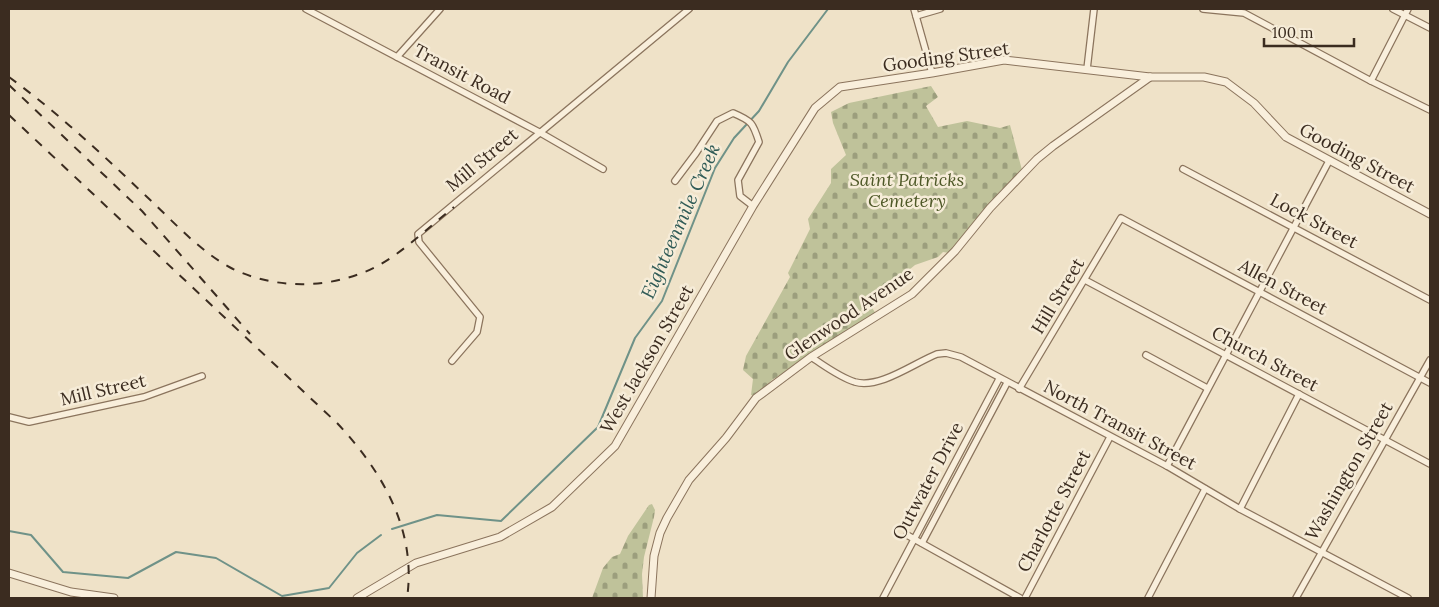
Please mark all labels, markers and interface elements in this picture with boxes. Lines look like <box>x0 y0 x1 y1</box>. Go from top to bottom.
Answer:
scale bar <box>1264 15 1354 47</box>
text: 100 m <box>1272 23 1313 42</box>
street label: Gooding Street <box>881 36 1011 77</box>
street label: Transit Road <box>410 38 515 109</box>
street label: Gooding Street <box>1296 118 1419 198</box>
street label: Mill Street <box>441 123 522 196</box>
water label: Eighteenmile Creek <box>635 140 725 302</box>
park label: Saint Patricks Cemetery <box>850 168 964 212</box>
street label: Lock Street <box>1266 188 1362 253</box>
street label: Allen Street <box>1234 253 1332 320</box>
street label: Hill Street <box>1026 254 1089 338</box>
street label: Glenwood Avenue <box>780 262 918 365</box>
street label: West Jackson Street <box>595 280 698 437</box>
street label: Church Street <box>1208 321 1323 396</box>
street label: Mill Street <box>58 368 148 411</box>
street label: North Transit Street <box>1040 374 1201 475</box>
street label: Washington Street <box>1300 398 1397 544</box>
street label: Outwater Drive <box>887 418 968 544</box>
street label: Charlotte Street <box>1012 446 1096 576</box>

